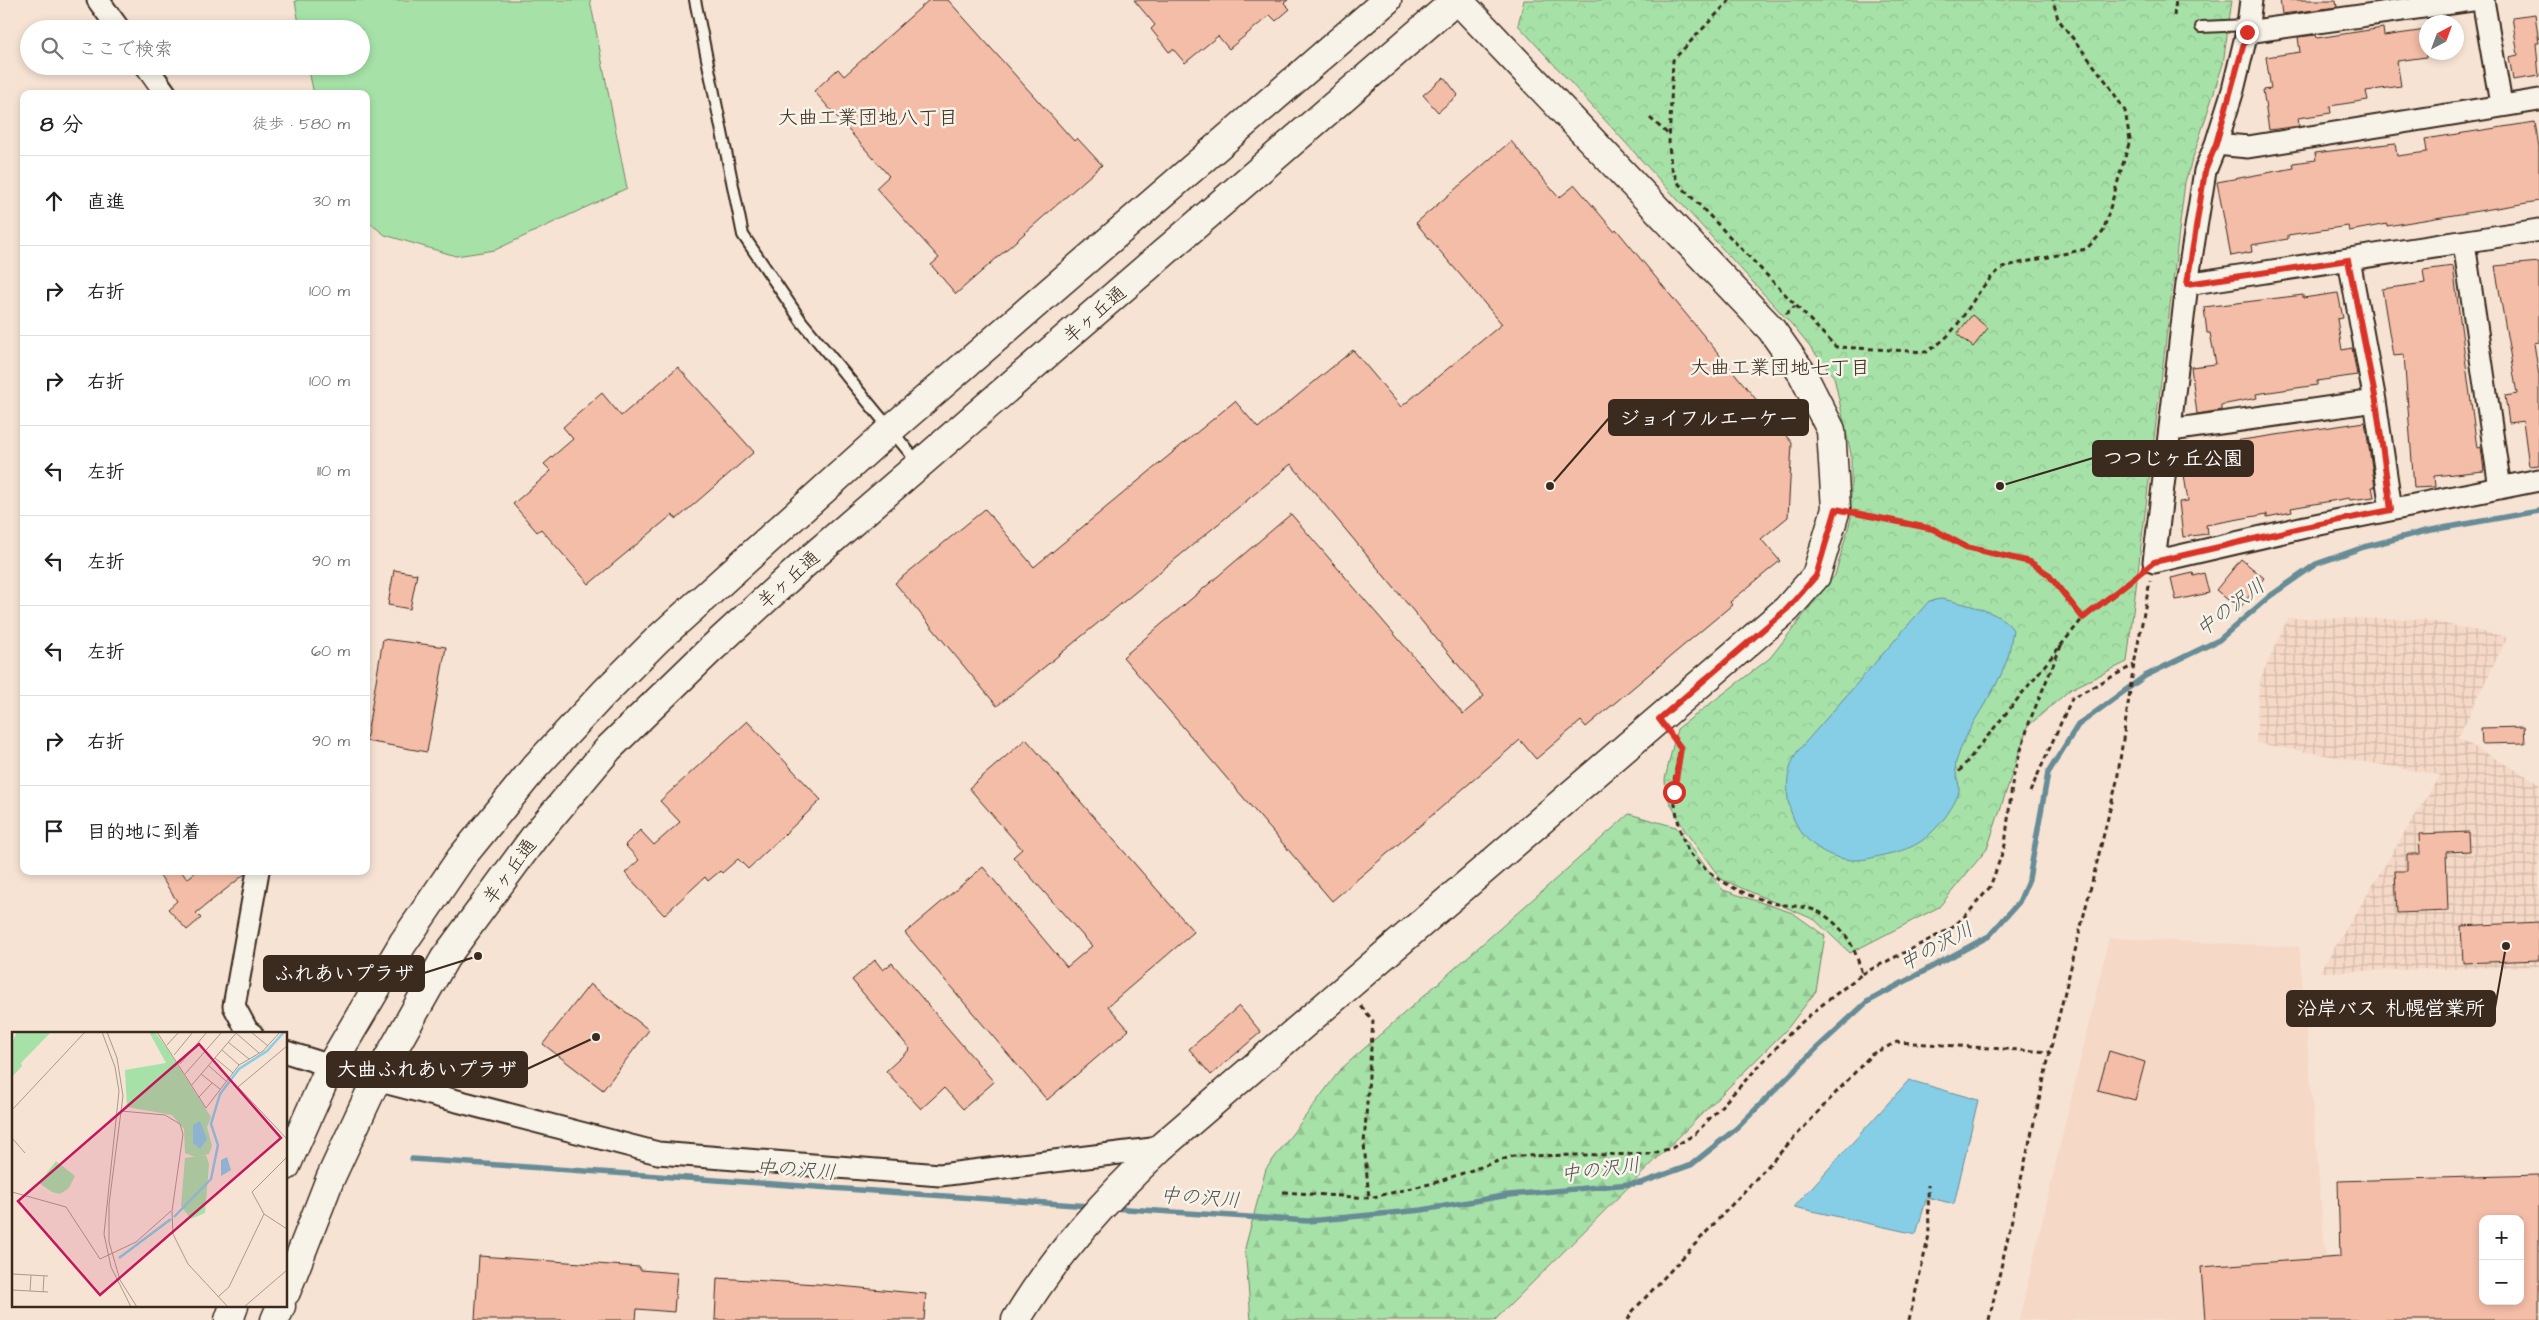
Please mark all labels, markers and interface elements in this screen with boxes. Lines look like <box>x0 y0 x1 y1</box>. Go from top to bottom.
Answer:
north arrow <box>2419 15 2464 60</box>
search box <box>20 20 370 75</box>
route end <box>2236 21 2259 44</box>
icon: search <box>38 34 66 62</box>
text: ここで検索 <box>78 36 173 63</box>
district label: 大曲工業団地八丁目 <box>778 104 958 132</box>
text: 8 分 <box>40 110 83 139</box>
text: 徒歩 · 580 m <box>252 113 350 135</box>
icon: ahead <box>40 187 68 215</box>
text: 直進 <box>87 189 125 216</box>
text: 30 m <box>313 190 350 212</box>
icon: right <box>40 277 68 305</box>
text: 右折 <box>87 279 125 306</box>
text: 100 m <box>309 280 350 302</box>
street label: 羊ヶ丘通 <box>1057 280 1133 350</box>
district label: 大曲工業団地七丁目 <box>1690 354 1870 382</box>
icon: right <box>40 367 68 395</box>
text: 右折 <box>87 369 125 396</box>
text: 100 m <box>309 370 350 392</box>
callout: ジョイフルエーケー <box>1609 400 1808 435</box>
text: ジョイフルエーケー <box>1619 405 1799 433</box>
callout: つつじヶ丘公園 <box>2093 441 2253 476</box>
text: つつじヶ丘公園 <box>2103 445 2243 473</box>
icon: left <box>40 457 68 485</box>
text: 左折 <box>87 459 125 486</box>
text: 110 m <box>317 460 350 482</box>
street label: 羊ヶ丘通 <box>752 545 826 616</box>
icon: left <box>40 547 68 575</box>
text: 左折 <box>87 549 125 576</box>
text: 90 m <box>312 550 350 572</box>
water label: 中の沢川 <box>2190 573 2271 643</box>
icon: left <box>40 637 68 665</box>
text: 左折 <box>87 639 125 666</box>
text: 60 m <box>311 640 350 662</box>
icon: right <box>40 727 68 755</box>
text: 右折 <box>87 729 125 756</box>
text: 90 m <box>312 730 350 752</box>
route start <box>1663 781 1686 804</box>
icon: arrive <box>40 817 68 845</box>
text: 目的地に到着 <box>87 819 201 846</box>
street label: 羊ヶ丘通 <box>477 833 543 911</box>
water label: 中の沢川 <box>1895 916 1978 978</box>
callout: ふれあいプラザ <box>264 956 424 991</box>
text: ふれあいプラザ <box>274 960 414 988</box>
callout: 沿岸バス 札幌営業所 <box>2287 991 2495 1026</box>
text: 沿岸バス 札幌営業所 <box>2297 995 2485 1023</box>
inset map <box>12 1032 288 1308</box>
callout: 大曲ふれあいプラザ <box>327 1052 527 1087</box>
text: 大曲ふれあいプラザ <box>337 1056 517 1084</box>
water label: 中の沢川 <box>1559 1151 1642 1189</box>
water label: 中の沢川 <box>755 1153 837 1187</box>
water label: 中の沢川 <box>1159 1181 1241 1215</box>
map controls <box>2479 1215 2524 1305</box>
button: + <box>2479 1215 2524 1260</box>
button: − <box>2479 1260 2524 1305</box>

